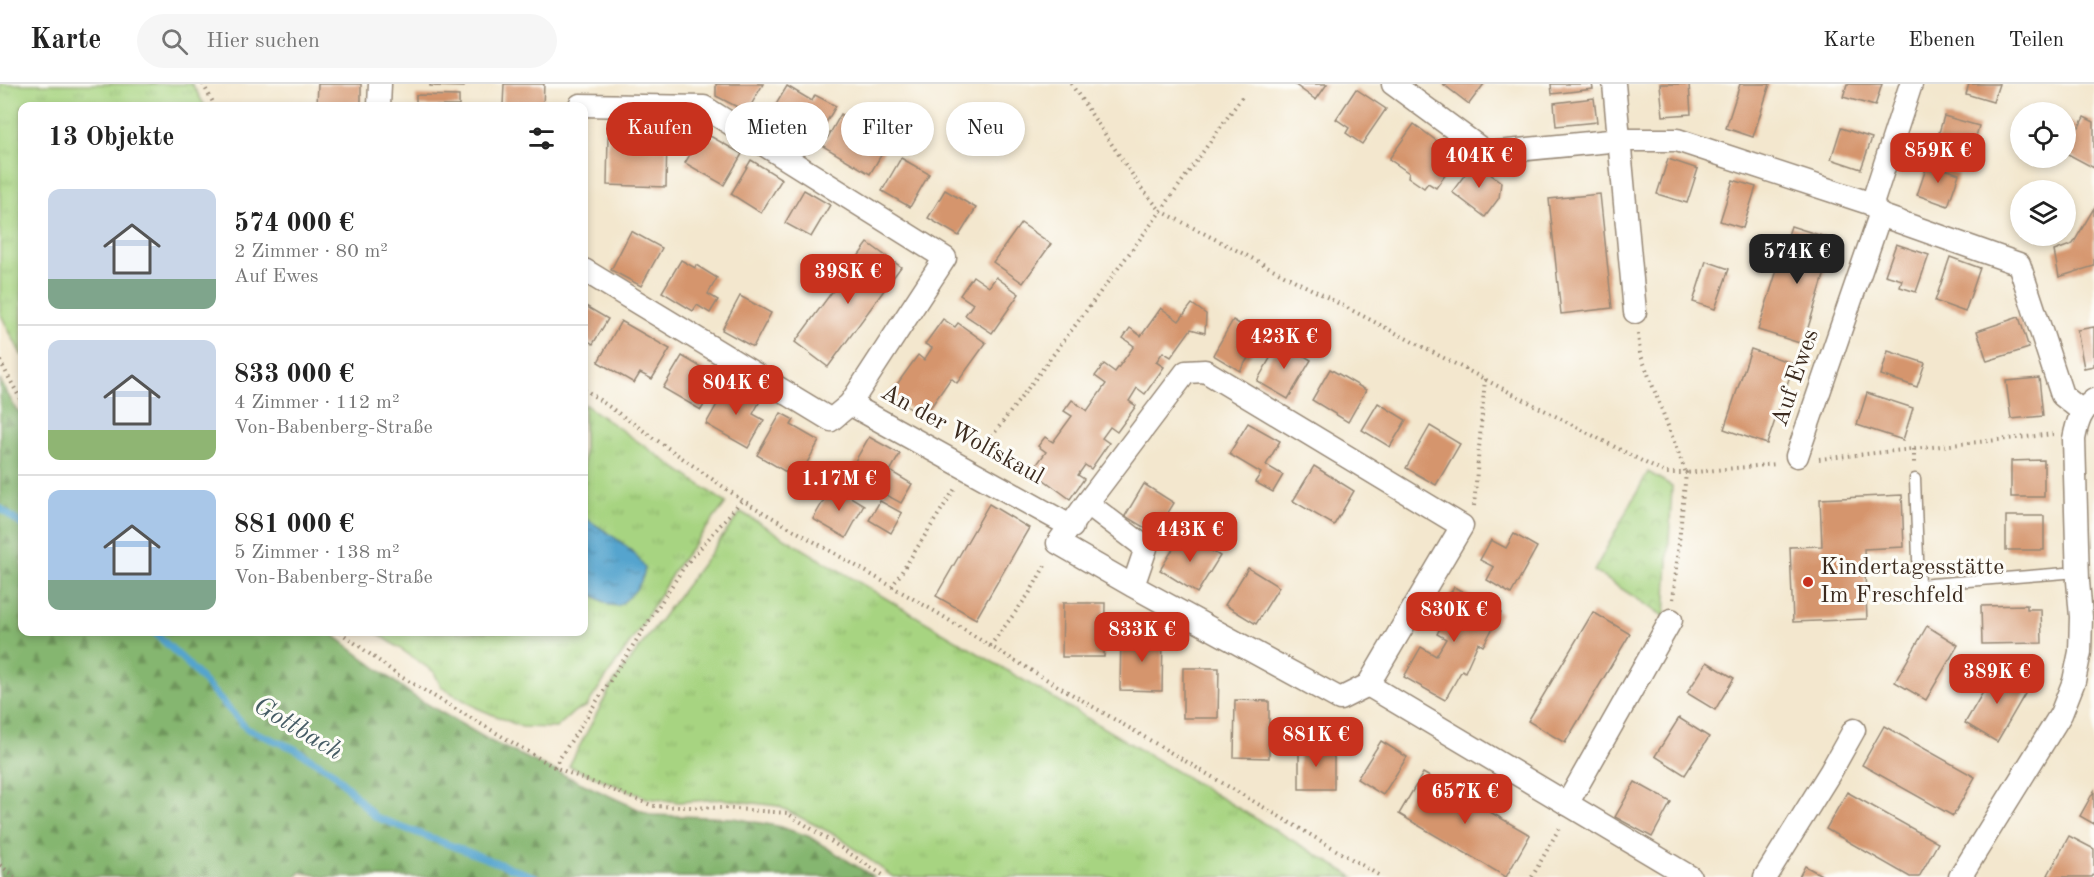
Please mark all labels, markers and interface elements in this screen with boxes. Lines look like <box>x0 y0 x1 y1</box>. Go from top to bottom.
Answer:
search box <box>137 14 557 68</box>
icon: search <box>158 25 191 58</box>
text: Karte <box>30 27 101 55</box>
text: Hier suchen <box>206 30 320 52</box>
text: Karte <box>1823 30 1875 51</box>
text: Ebenen <box>1908 30 1975 51</box>
text: Teilen <box>2008 30 2064 51</box>
chip: Kaufen <box>606 102 713 156</box>
chip: Mieten <box>725 102 829 156</box>
chip: Filter <box>841 102 934 156</box>
chip: Neu <box>946 102 1025 156</box>
map controls <box>2010 102 2076 246</box>
button: locate <box>2010 102 2076 168</box>
icon: filters <box>525 122 558 155</box>
text: 13 Objekte <box>48 125 175 151</box>
pin: 859K € <box>1889 133 1987 184</box>
pin: 404K € <box>1430 138 1528 189</box>
text: 859K € <box>1904 142 1972 162</box>
text: 404K € <box>1445 147 1513 167</box>
button: layers <box>2010 180 2076 246</box>
text: 574 000 € <box>234 211 354 237</box>
icon: home <box>96 213 168 285</box>
pin: 574K € <box>1748 234 1846 285</box>
text: 2 Zimmer · 80 m² <box>234 242 388 262</box>
text: 574K € <box>1763 243 1831 263</box>
pin: 398K € <box>799 254 897 305</box>
text: 398K € <box>814 263 882 283</box>
text: Auf Ewes <box>234 267 318 287</box>
pin: 423K € <box>1235 319 1333 370</box>
street label: Auf Ewes <box>1768 326 1824 430</box>
text: 423K € <box>1250 328 1318 348</box>
text: 833 000 € <box>234 362 354 388</box>
icon: home <box>96 364 168 436</box>
pin: 804K € <box>687 365 785 416</box>
text: 804K € <box>702 374 770 394</box>
street label: An der Wolfskaul <box>877 380 1047 490</box>
text: 4 Zimmer · 112 m² <box>234 393 399 413</box>
text: Von-Babenberg-Straße <box>234 418 433 438</box>
pin: 1.17M € <box>784 461 894 512</box>
text: 1.17M € <box>801 470 877 490</box>
text: 881 000 € <box>234 512 354 538</box>
pin: 443K € <box>1141 512 1239 563</box>
icon: home <box>96 514 168 586</box>
text: 443K € <box>1156 521 1224 541</box>
text: 5 Zimmer · 138 m² <box>234 543 399 563</box>
place label: Kindertagesstätte Im Freschfeld <box>1820 556 2004 608</box>
text: Von-Babenberg-Straße <box>234 568 433 588</box>
marker: Kindertagesstätte Im Freschfeld <box>1801 575 1815 589</box>
pin: 830K € <box>1405 592 1503 643</box>
text: 830K € <box>1420 601 1488 621</box>
pin: 833K € <box>1093 612 1191 663</box>
text: 833K € <box>1108 621 1176 641</box>
pin: 389K € <box>1948 654 2046 705</box>
text: 389K € <box>1963 663 2031 683</box>
water label: Gottbach <box>249 692 347 766</box>
pin: 881K € <box>1267 717 1365 768</box>
text: 881K € <box>1282 726 1350 746</box>
pin: 657K € <box>1416 774 1514 825</box>
text: 657K € <box>1431 783 1499 803</box>

